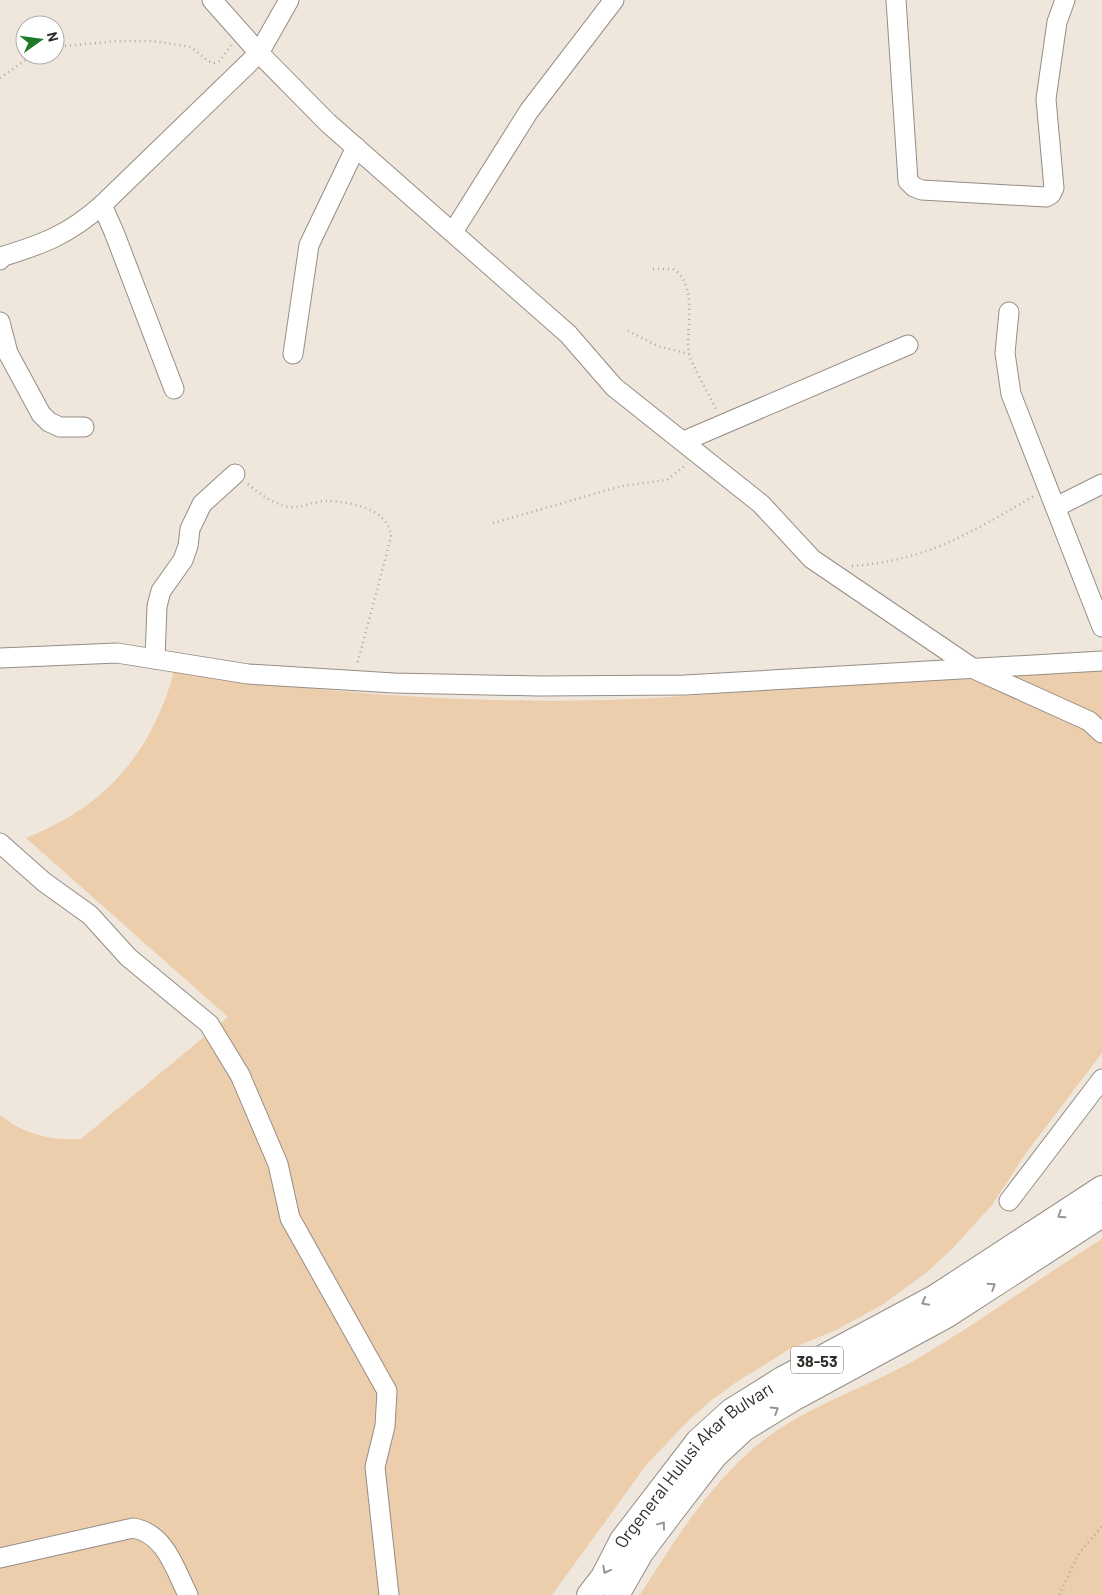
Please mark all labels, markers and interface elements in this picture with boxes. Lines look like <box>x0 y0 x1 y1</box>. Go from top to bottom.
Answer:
north arrow <box>15 15 65 65</box>
text: N <box>44 30 62 43</box>
one-way arrow <box>1057 1208 1066 1218</box>
one-way arrow <box>987 1283 996 1293</box>
one-way arrow <box>921 1296 930 1306</box>
road number: 38-53 <box>791 1346 843 1374</box>
street label: Orgeneral Hulusi Akar Bulvarı <box>609 1377 777 1551</box>
one-way arrow <box>769 1407 779 1416</box>
one-way arrow <box>657 1522 665 1531</box>
one-way arrow <box>603 1565 613 1574</box>

